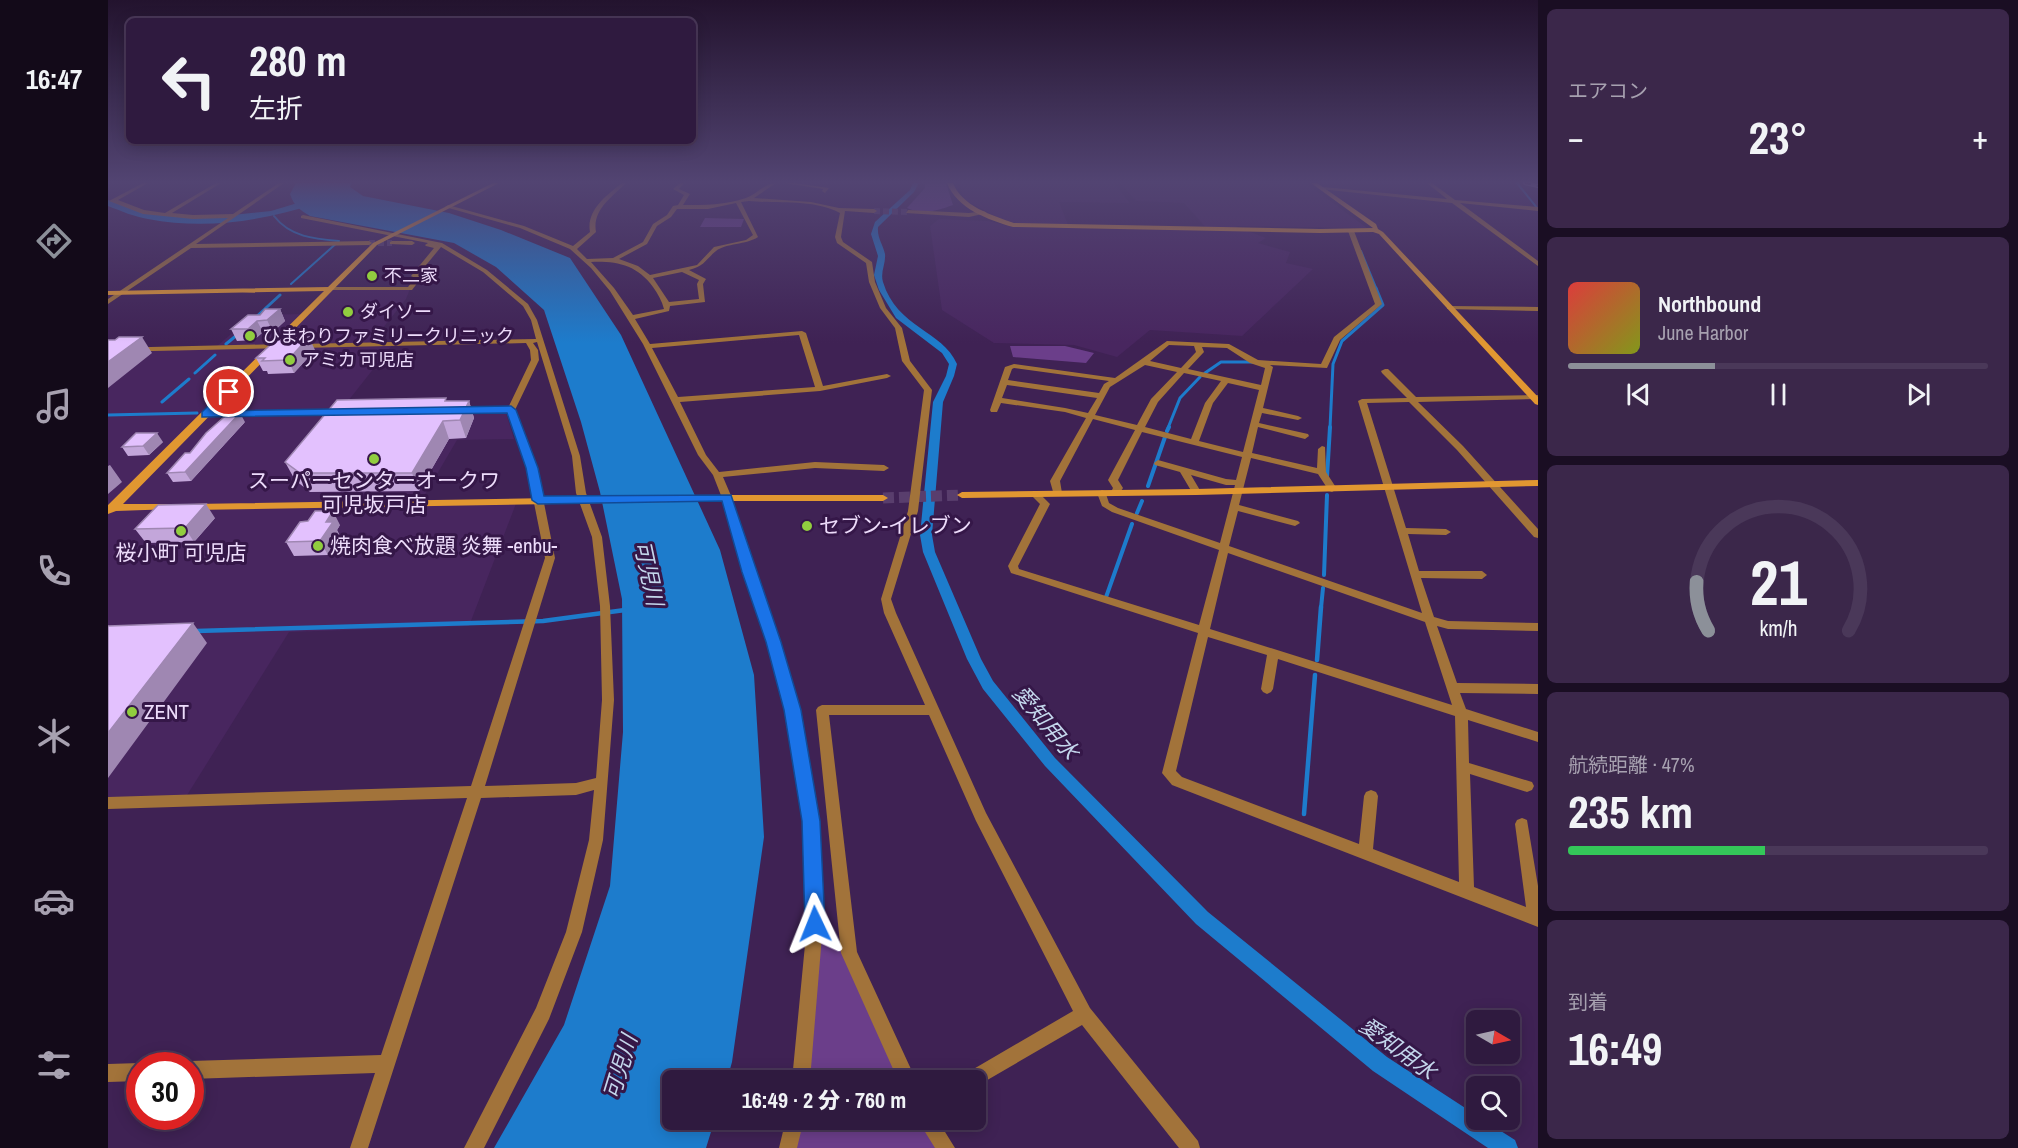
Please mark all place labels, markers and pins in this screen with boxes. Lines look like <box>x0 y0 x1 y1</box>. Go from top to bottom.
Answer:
place label: 不二家 <box>384 263 438 288</box>
marker: 不二家 <box>365 269 379 283</box>
place label: ダイソー <box>360 299 432 324</box>
marker: ダイソー <box>341 305 355 319</box>
place label: ひまわりファミリークリニック <box>262 323 514 348</box>
marker: ひまわりファミリークリニック <box>243 329 257 343</box>
place label: アミカ 可児店 <box>302 347 414 372</box>
marker: アミカ 可児店 <box>283 353 297 367</box>
pin <box>203 366 254 417</box>
marker: スーパーセンターオークワ 可児坂戸店 <box>367 452 381 466</box>
place label: スーパーセンターオークワ 可児坂戸店 <box>248 466 500 519</box>
place label: セブン-イレブン <box>819 511 972 540</box>
marker: セブン-イレブン <box>800 519 814 533</box>
marker: 桜小町 可児店 <box>174 524 188 538</box>
place label: 焼肉食べ放題 炎舞 ‐enbu‐ <box>330 531 558 560</box>
place label: 桜小町 可児店 <box>116 538 246 567</box>
marker: 焼肉食べ放題 炎舞 ‐enbu‐ <box>311 539 325 553</box>
place label: ZENT <box>144 697 189 726</box>
marker: ZENT <box>125 705 139 719</box>

